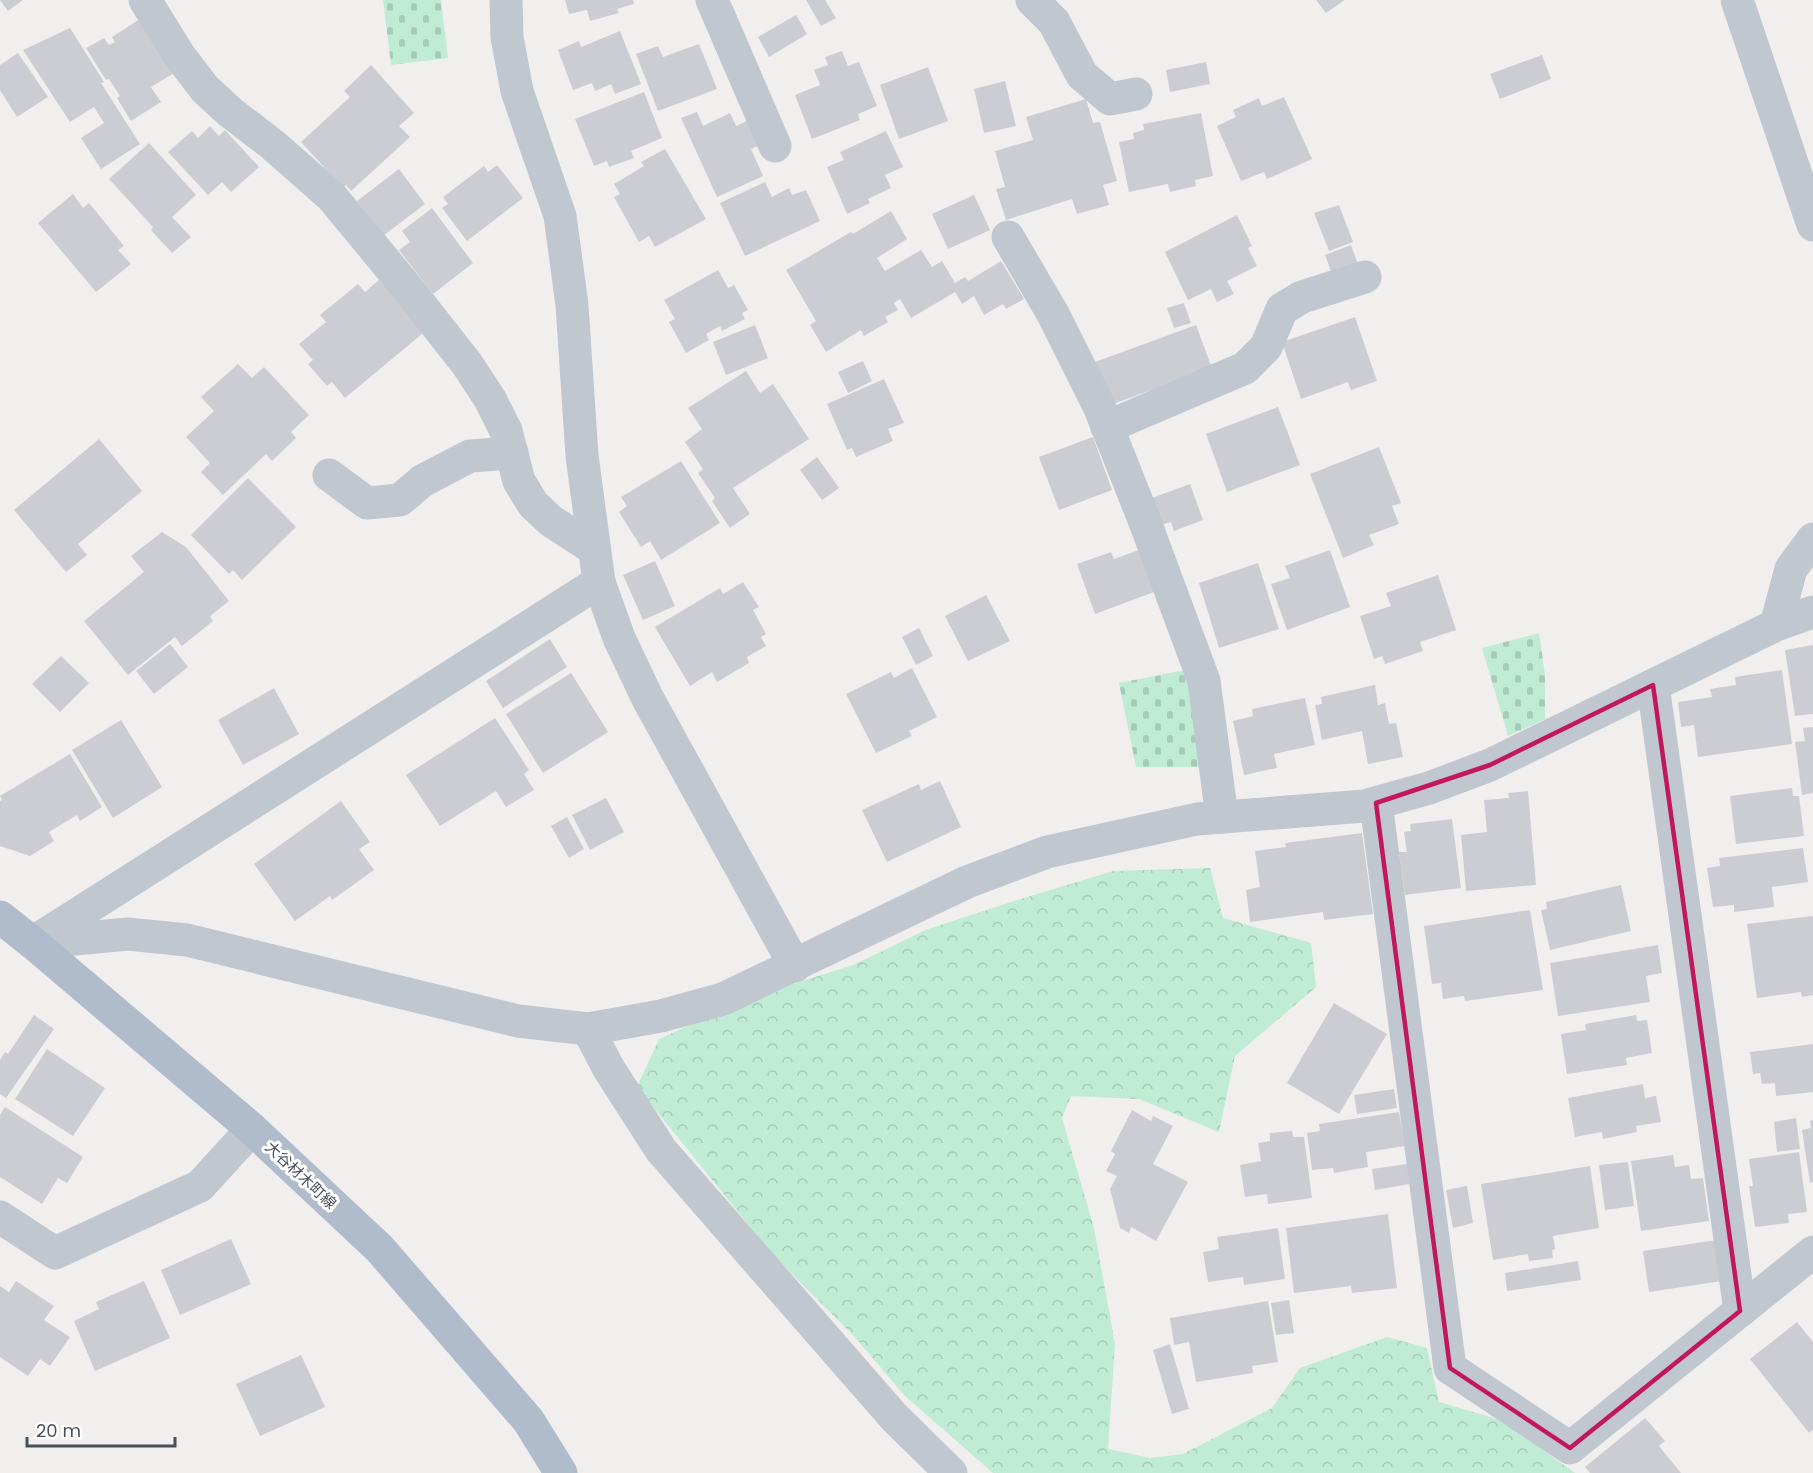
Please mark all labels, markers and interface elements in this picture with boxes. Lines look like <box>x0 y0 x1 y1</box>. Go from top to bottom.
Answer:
street label: 大谷材木町線 <box>261 1137 341 1213</box>
scale bar <box>27 1410 176 1448</box>
text: 20 m <box>36 1418 81 1443</box>

